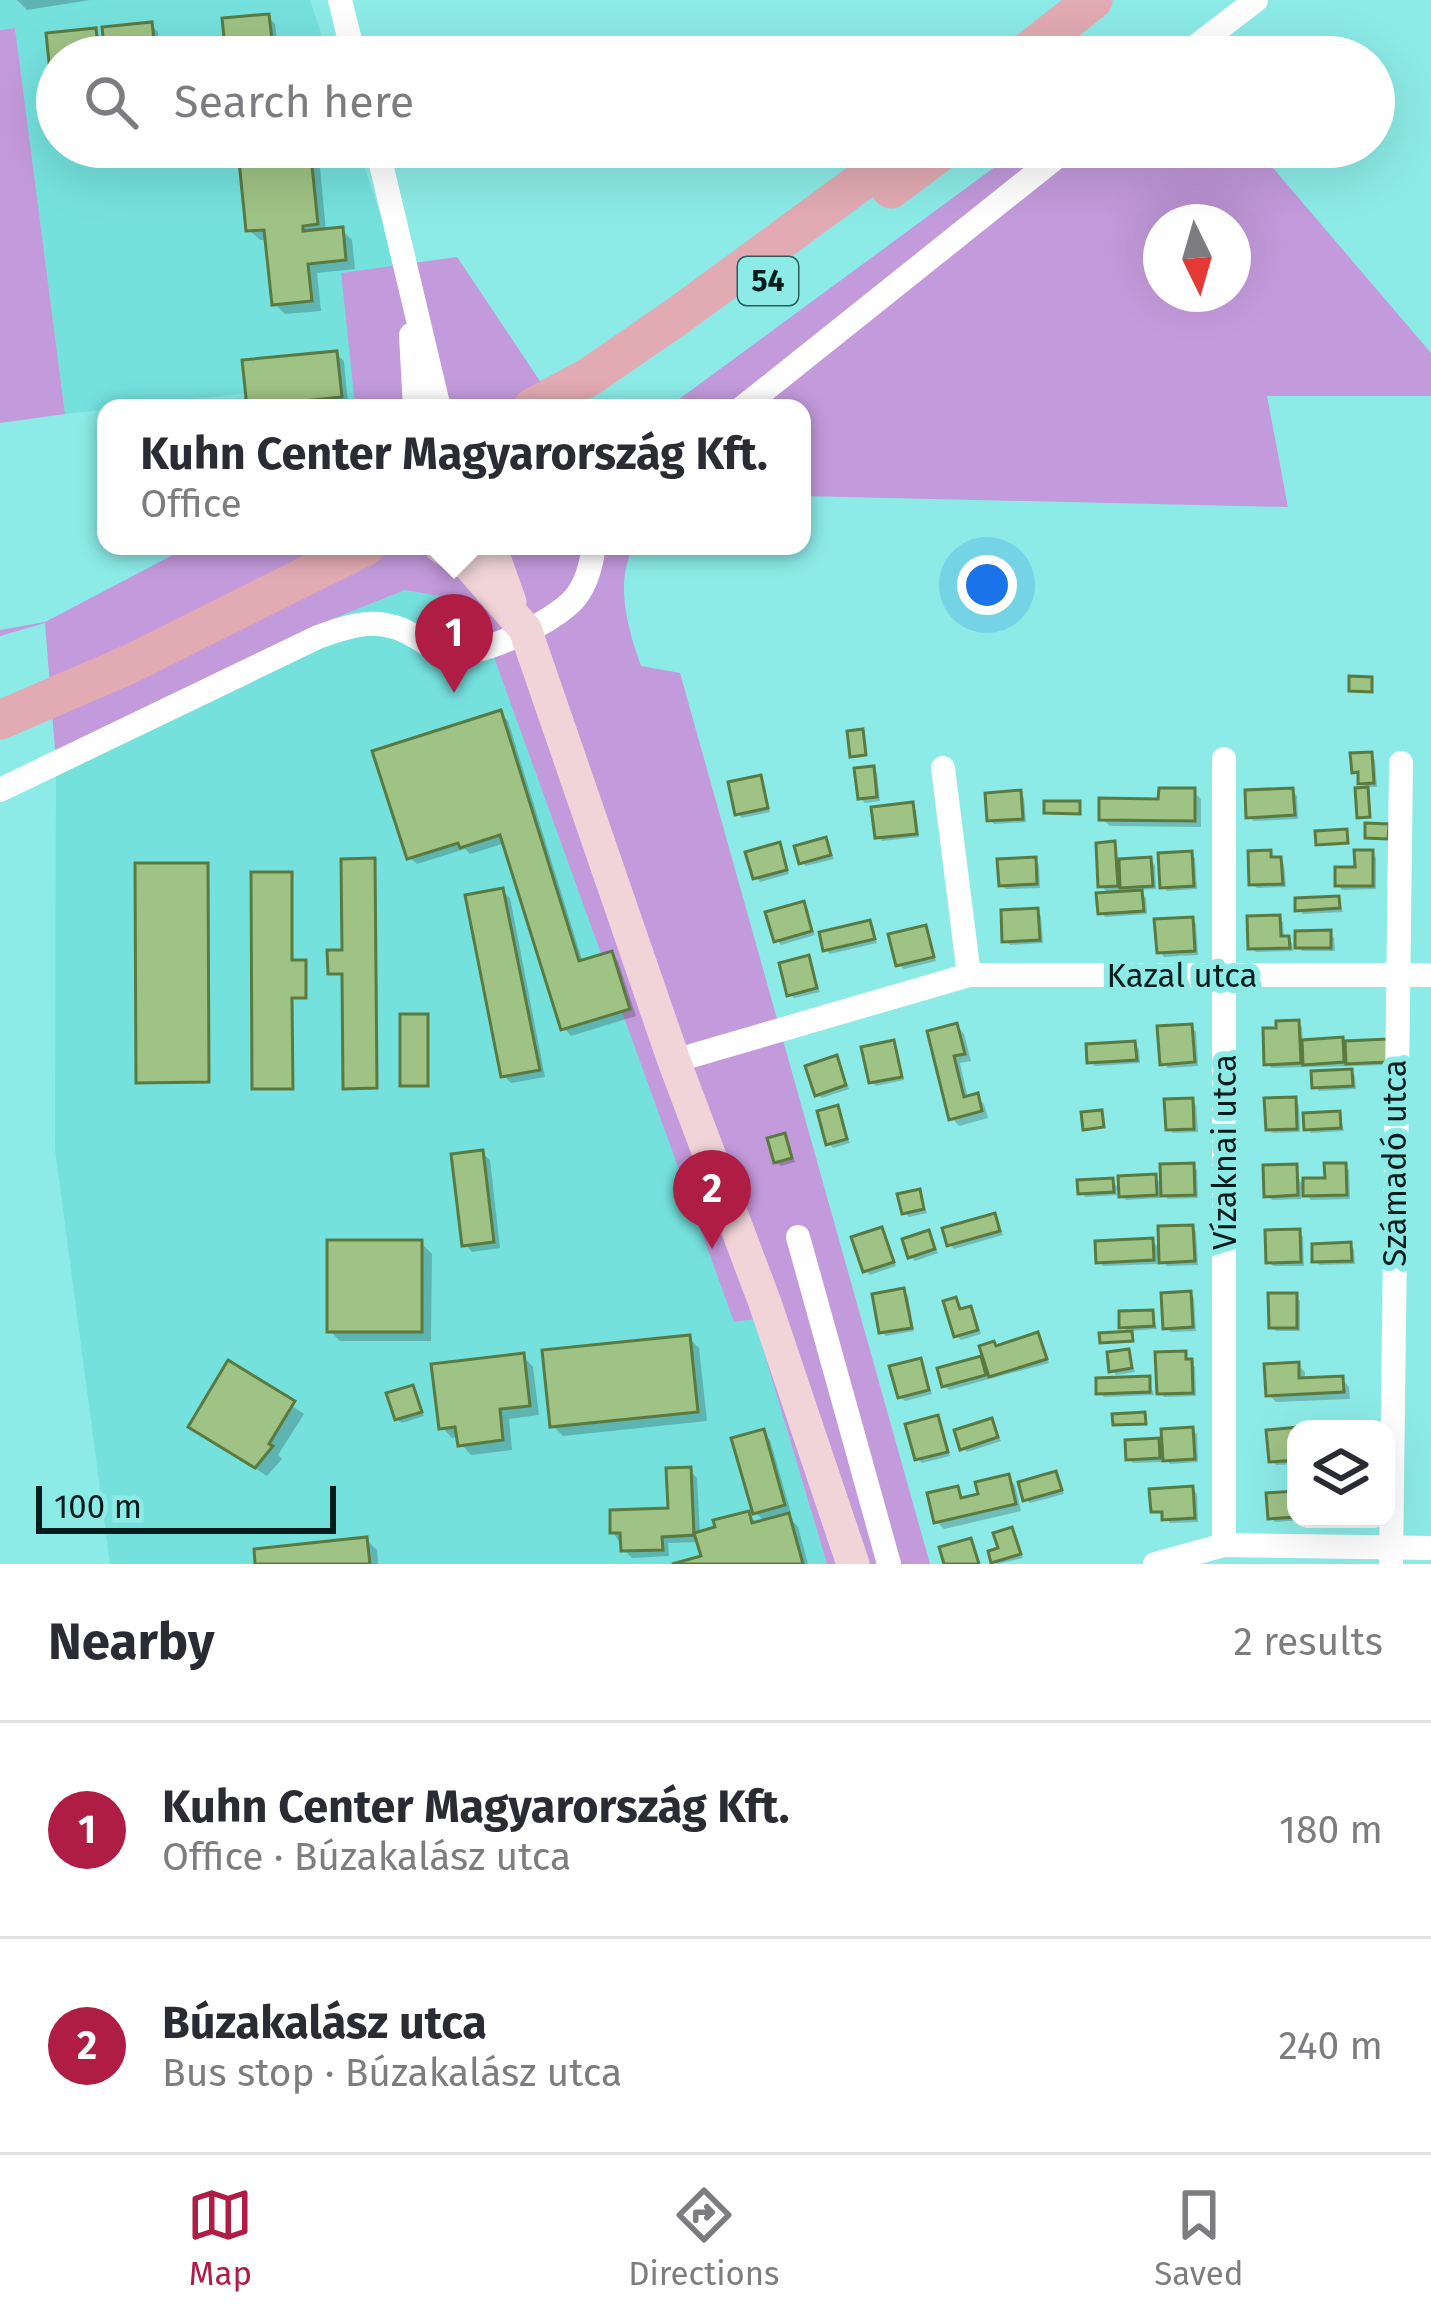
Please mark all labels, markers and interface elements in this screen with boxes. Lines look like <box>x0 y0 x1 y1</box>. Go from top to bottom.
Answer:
search box <box>36 36 1395 168</box>
icon: search <box>78 69 144 135</box>
text: Search here <box>174 75 414 129</box>
north arrow <box>1143 204 1251 312</box>
road number: 54 <box>738 257 798 305</box>
popup <box>97 399 811 555</box>
text: Kuhn Center Magyarország Kft. <box>140 427 768 481</box>
text: Office <box>140 481 242 527</box>
your location <box>957 555 1017 615</box>
pin: 1 <box>415 594 493 693</box>
street label: Kazal utca <box>1106 956 1258 996</box>
street label: Vízaknai utca <box>1205 1054 1245 1250</box>
street label: Számadó utca <box>1375 1059 1415 1267</box>
pin: 2 <box>673 1150 751 1249</box>
map controls <box>1287 1420 1395 1528</box>
button: layers <box>1287 1420 1395 1528</box>
scale bar <box>36 1480 336 1533</box>
text: 100 m <box>54 1487 142 1527</box>
text: Nearby <box>48 1611 214 1673</box>
text: 2 results <box>1234 1619 1383 1665</box>
text: Kuhn Center Magyarország Kft. <box>162 1780 790 1834</box>
text: 1 <box>78 1807 96 1853</box>
text: 180 m <box>1279 1807 1383 1853</box>
text: Office · Búzakalász utca <box>162 1834 571 1880</box>
text: Búzakalász utca <box>162 1996 487 2050</box>
text: 2 <box>77 2023 97 2069</box>
text: 240 m <box>1278 2023 1383 2069</box>
text: Bus stop · Búzakalász utca <box>162 2050 622 2096</box>
tab: Map <box>187 2182 253 2294</box>
tab: Directions <box>628 2182 780 2294</box>
tab: Saved <box>1154 2182 1244 2294</box>

